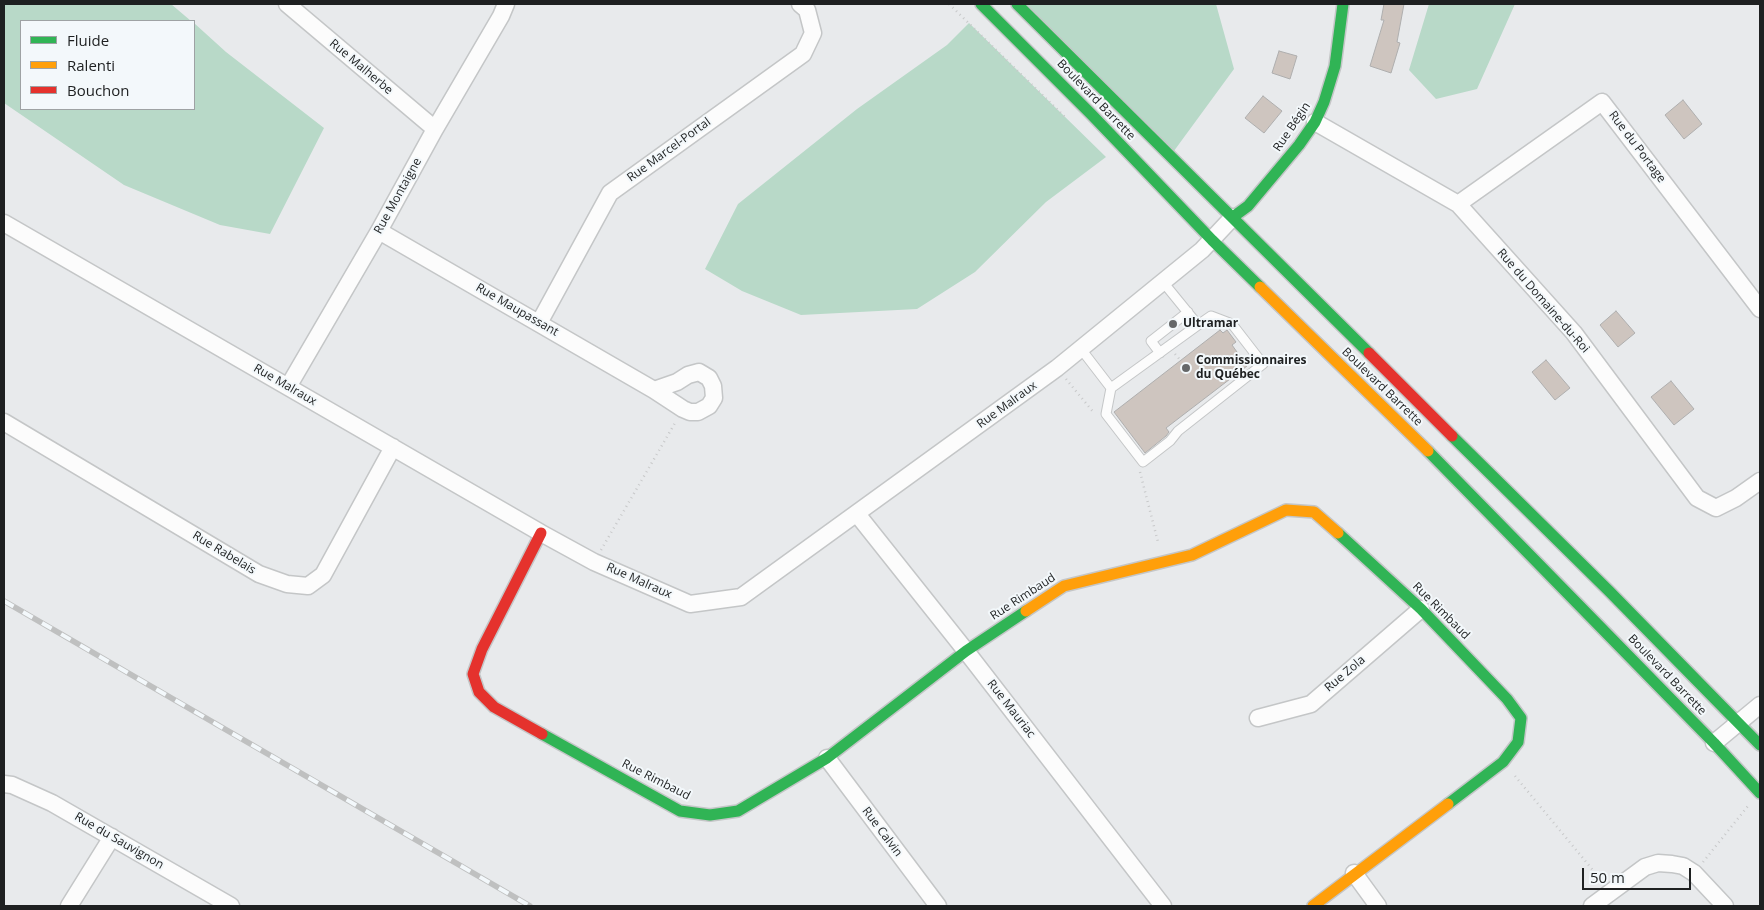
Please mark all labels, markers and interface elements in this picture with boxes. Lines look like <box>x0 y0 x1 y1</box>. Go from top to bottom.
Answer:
legend <box>20 20 195 110</box>
text: Fluide <box>67 30 109 50</box>
street label: Rue Malherbe <box>326 36 396 98</box>
text: Ralenti <box>67 55 115 75</box>
street label: Boulevard Barrette <box>1054 57 1138 143</box>
text: Bouchon <box>67 80 130 100</box>
street label: Rue Bégin <box>1270 100 1314 154</box>
street label: Rue du Portage <box>1605 108 1669 186</box>
street label: Rue Marcel-Portal <box>624 115 714 185</box>
street label: Rue Montaigne <box>371 156 425 236</box>
street label: Rue du Domaine-du-Roi <box>1494 246 1592 356</box>
street label: Rue Maupassant <box>473 280 561 340</box>
place label: Ultramar <box>1183 317 1238 331</box>
marker: Ultramar <box>1167 318 1179 330</box>
street label: Boulevard Barrette <box>1339 345 1425 429</box>
place label: Commissionnaires du Québec <box>1196 354 1307 382</box>
street label: Rue Malraux <box>251 361 319 409</box>
marker: Commissionnaires du Québec <box>1180 362 1192 374</box>
street label: Rue Malraux <box>974 379 1040 431</box>
street label: Rue Rabelais <box>190 528 258 578</box>
street label: Rue Malraux <box>604 560 674 602</box>
street label: Rue Rimbaud <box>988 571 1058 623</box>
street label: Rue Rimbaud <box>1409 579 1473 643</box>
street label: Boulevard Barrette <box>1625 632 1709 718</box>
street label: Rue Zola <box>1322 653 1368 695</box>
street label: Rue Mauriac <box>984 677 1038 741</box>
street label: Rue Rimbaud <box>619 757 693 803</box>
street label: Rue Calvin <box>859 804 905 860</box>
street label: Rue du Sauvignon <box>72 810 166 872</box>
scale bar <box>1584 858 1693 890</box>
text: 50 m <box>1590 867 1625 887</box>

